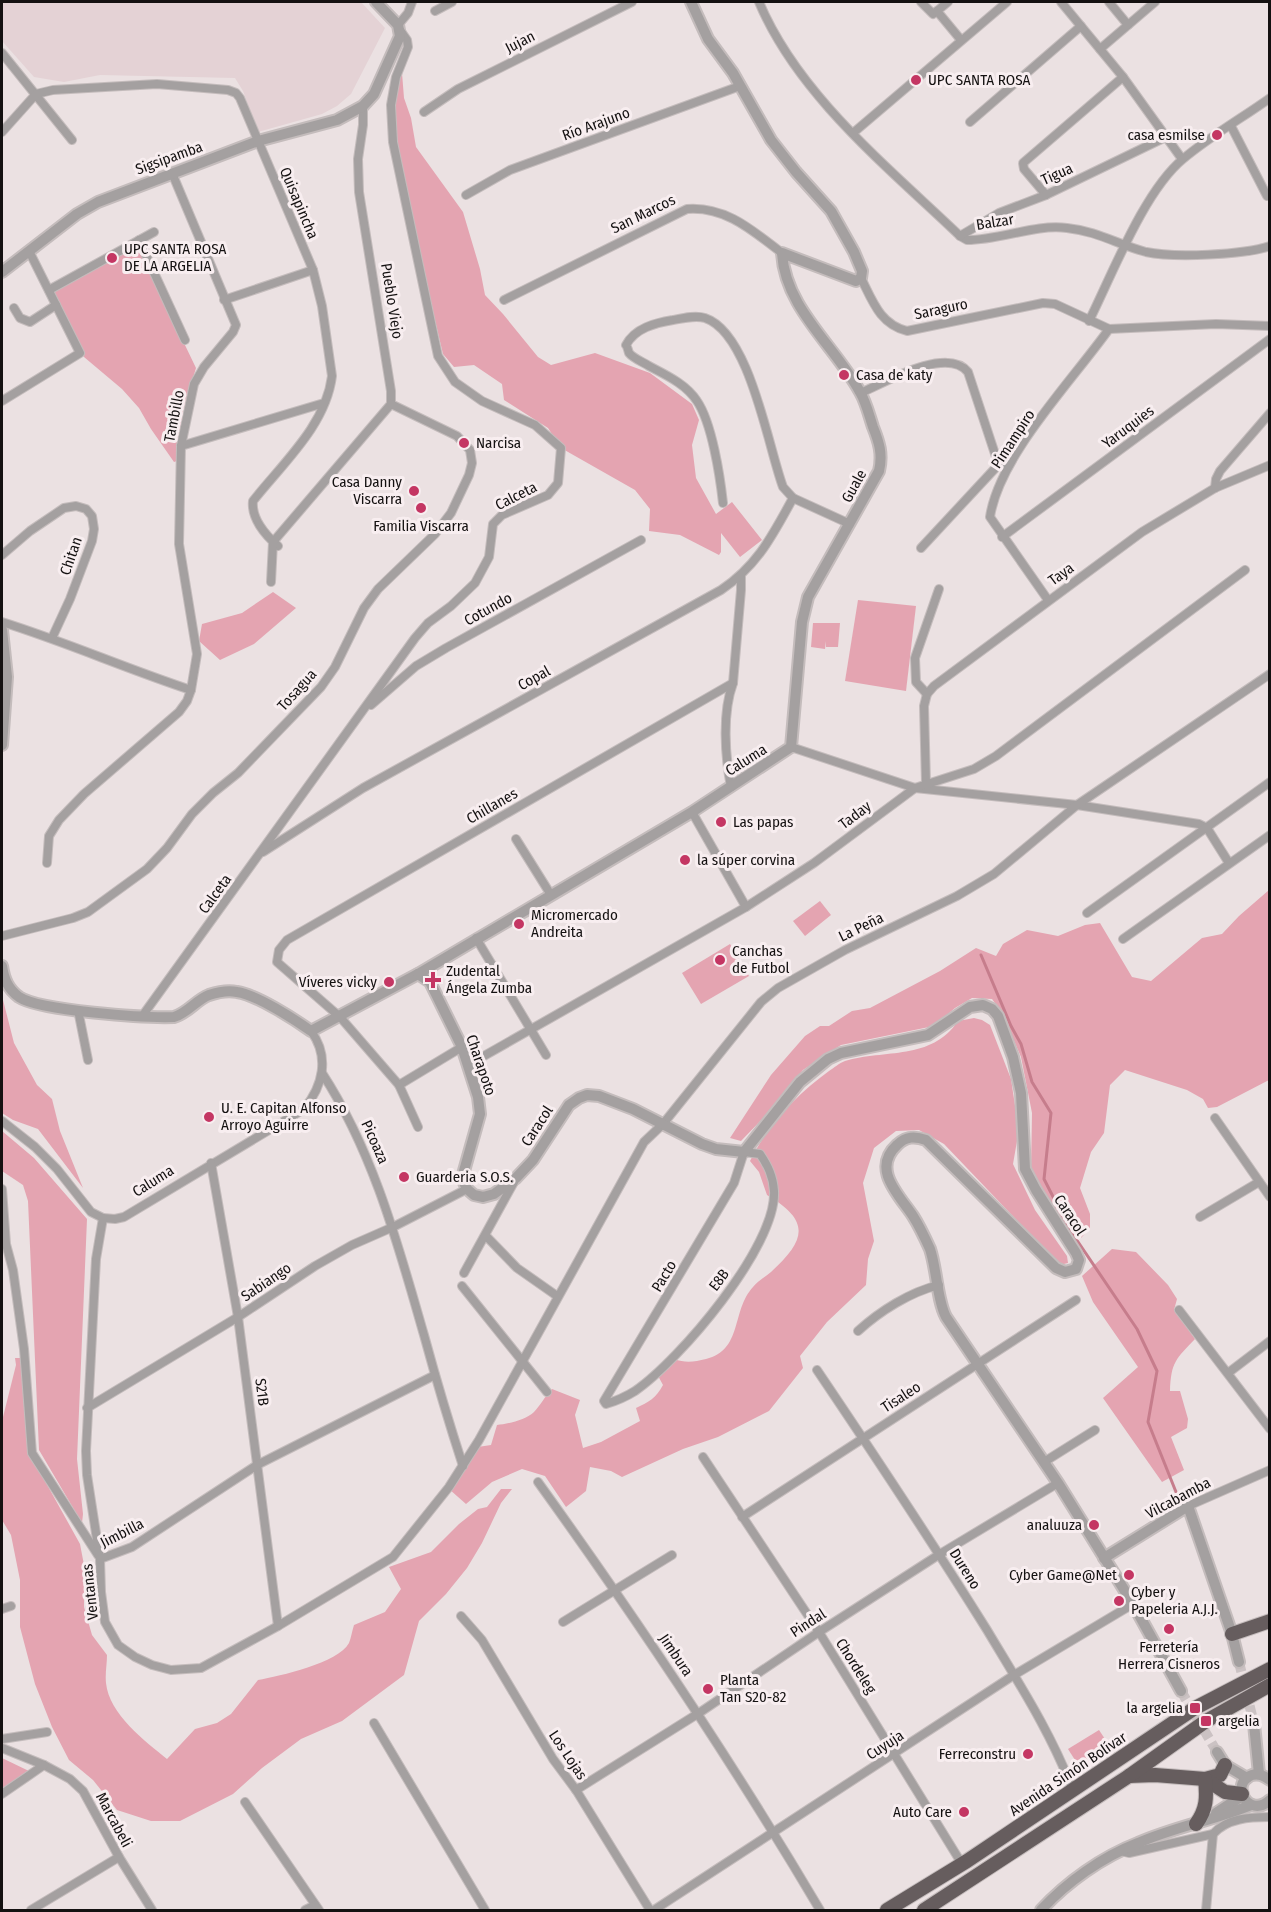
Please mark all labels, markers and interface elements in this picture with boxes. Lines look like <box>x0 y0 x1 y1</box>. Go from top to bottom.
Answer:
street label: Jujan <box>502 27 538 57</box>
place label: UPC SANTA ROSA <box>928 71 1031 89</box>
marker: UPC SANTA ROSA <box>909 73 923 87</box>
street label: Río Arajuno <box>560 103 632 145</box>
place label: casa esmilse <box>1127 126 1205 144</box>
marker: casa esmilse <box>1210 128 1224 142</box>
street label: Sigsipamba <box>133 138 205 178</box>
street label: Tigua <box>1038 159 1076 189</box>
street label: Quisapincha <box>276 164 322 242</box>
street label: San Marcos <box>608 191 678 237</box>
street label: Balzar <box>975 210 1016 234</box>
place label: UPC SANTA ROSA DE LA ARGELIA <box>124 240 227 275</box>
marker: UPC SANTA ROSA DE LA ARGELIA <box>105 251 119 265</box>
street label: Pueblo Viejo <box>377 262 407 340</box>
street label: Saraguro <box>913 295 969 323</box>
place label: Casa de katy <box>856 366 933 384</box>
marker: Casa de katy <box>837 368 851 382</box>
street label: Tambillo <box>160 388 188 444</box>
street label: Yaruquies <box>1099 402 1157 452</box>
street label: Pimampiro <box>987 406 1039 472</box>
place label: Narcisa <box>476 434 521 452</box>
marker: Narcisa <box>457 436 471 450</box>
street label: Guale <box>838 466 870 506</box>
place label: Casa Danny Viscarra <box>332 473 402 508</box>
street label: Calceta <box>492 478 540 514</box>
marker: Casa Danny Viscarra <box>407 484 421 498</box>
marker: Familia Viscarra <box>414 501 428 515</box>
place label: Familia Viscarra <box>373 517 469 535</box>
street label: Chitan <box>56 535 86 577</box>
street label: Taya <box>1045 559 1077 589</box>
street label: Cotundo <box>461 589 515 629</box>
street label: Copal <box>515 662 553 694</box>
street label: Tosagua <box>274 666 320 714</box>
street label: Caluma <box>722 740 770 780</box>
street label: Chillanes <box>463 784 521 828</box>
street label: Taday <box>835 797 875 833</box>
place label: Las papas <box>733 813 793 831</box>
marker: Las papas <box>714 815 728 829</box>
place label: la súper corvina <box>697 851 795 869</box>
marker: la súper corvina <box>678 853 692 867</box>
street label: Calceta <box>195 871 235 917</box>
place label: Micromercado Andreita <box>531 906 618 941</box>
street label: La Peña <box>836 909 886 945</box>
marker: Micromercado Andreita <box>512 917 526 931</box>
place label: Canchas de Futbol <box>732 942 790 977</box>
marker: Canchas de Futbol <box>713 953 727 967</box>
place label: Zudental Ángela Zumba <box>446 962 532 997</box>
marker: Zudental Ángela Zumba <box>424 971 442 989</box>
place label: Víveres vicky <box>299 973 377 991</box>
marker: Víveres vicky <box>382 975 396 989</box>
street label: Charapoto <box>462 1032 500 1098</box>
place label: U. E. Capitan Alfonso Arroyo Aguirre <box>221 1099 347 1134</box>
street label: Caracol <box>517 1102 557 1150</box>
marker: U. E. Capitan Alfonso Arroyo Aguirre <box>202 1110 216 1124</box>
street label: Picoaza <box>357 1117 393 1167</box>
street label: Caluma <box>129 1161 177 1201</box>
place label: Guarderia S.O.S. <box>416 1168 513 1186</box>
marker: Guarderia S.O.S. <box>397 1170 411 1184</box>
street label: Caracol <box>1050 1191 1090 1239</box>
street label: Pacto <box>648 1257 680 1295</box>
street label: Sabiango <box>238 1259 295 1305</box>
street label: E8B <box>705 1266 733 1294</box>
street label: S21B <box>251 1377 273 1407</box>
street label: Tisaleo <box>878 1378 924 1416</box>
street label: Vilcabamba <box>1142 1473 1214 1523</box>
street label: Jimbilla <box>97 1514 147 1552</box>
place label: analuuza <box>1027 1516 1082 1534</box>
marker: analuuza <box>1087 1518 1101 1532</box>
street label: Dureno <box>946 1545 984 1593</box>
street label: Ventanas <box>78 1563 102 1621</box>
place label: Cyber Game@Net <box>1009 1566 1117 1584</box>
marker: Cyber Game@Net <box>1122 1568 1136 1582</box>
place label: Cyber y Papeleria A.J.J. <box>1131 1583 1218 1618</box>
marker: Cyber y Papeleria A.J.J. <box>1112 1594 1126 1608</box>
street label: Pindal <box>787 1605 829 1641</box>
marker: Ferretería Herrera Cisneros <box>1162 1622 1176 1636</box>
street label: Jimbura <box>655 1630 697 1680</box>
street label: Chordeleg <box>832 1635 880 1697</box>
place label: Ferretería Herrera Cisneros <box>1118 1638 1220 1673</box>
place label: Planta Tan S20-82 <box>720 1671 787 1706</box>
marker: Planta Tan S20-82 <box>701 1682 715 1696</box>
place label: la argelia <box>1127 1699 1183 1717</box>
marker: la argelia <box>1188 1701 1202 1715</box>
place label: argelia <box>1218 1712 1260 1730</box>
marker: argelia <box>1199 1714 1213 1728</box>
street label: Cuyuja <box>863 1726 907 1764</box>
street label: Los Lojas <box>545 1727 591 1783</box>
street label: Avenida Simón Bolívar <box>1006 1728 1131 1820</box>
place label: Ferreconstru <box>939 1745 1016 1763</box>
marker: Ferreconstru <box>1021 1747 1035 1761</box>
street label: Marcabeli <box>92 1789 136 1851</box>
place label: Auto Care <box>893 1803 952 1821</box>
marker: Auto Care <box>957 1805 971 1819</box>

